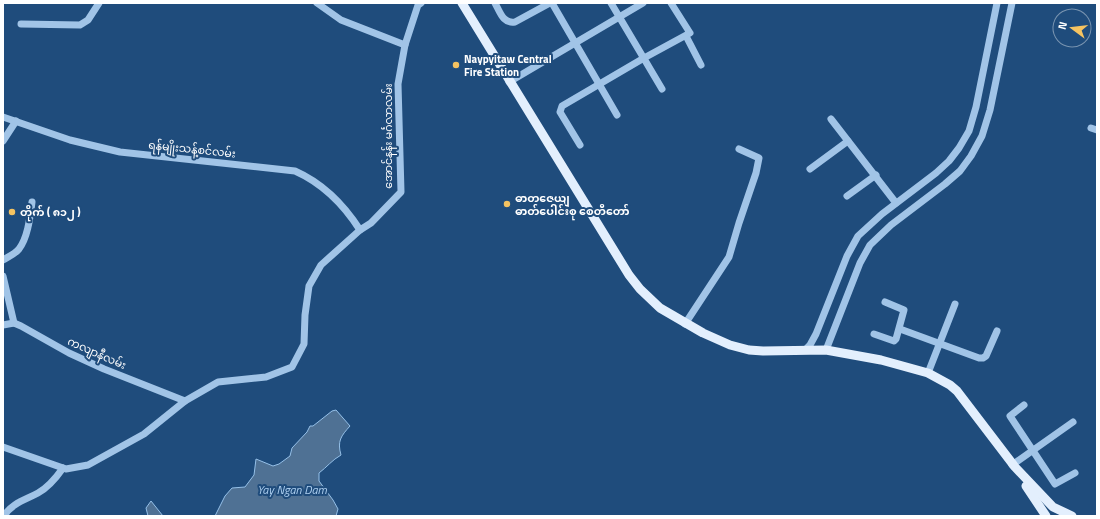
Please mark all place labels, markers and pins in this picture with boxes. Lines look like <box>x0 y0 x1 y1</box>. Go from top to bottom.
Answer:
place label: Naypyitaw Central Fire Station <box>464 51 552 80</box>
marker: Naypyitaw Central Fire Station <box>451 60 461 70</box>
place label: ဓာတုဇေယျ ဓာတ်ပေါင်းစု စေတီတော် <box>515 190 630 221</box>
marker: ဓာတုဇေယျ ဓာတ်ပေါင်းစု စေတီတော် <box>502 199 512 209</box>
place label: တိုက် ( ၈၁၂ ) <box>20 204 81 222</box>
marker: တိုက် ( ၈၁၂ ) <box>7 207 17 217</box>

